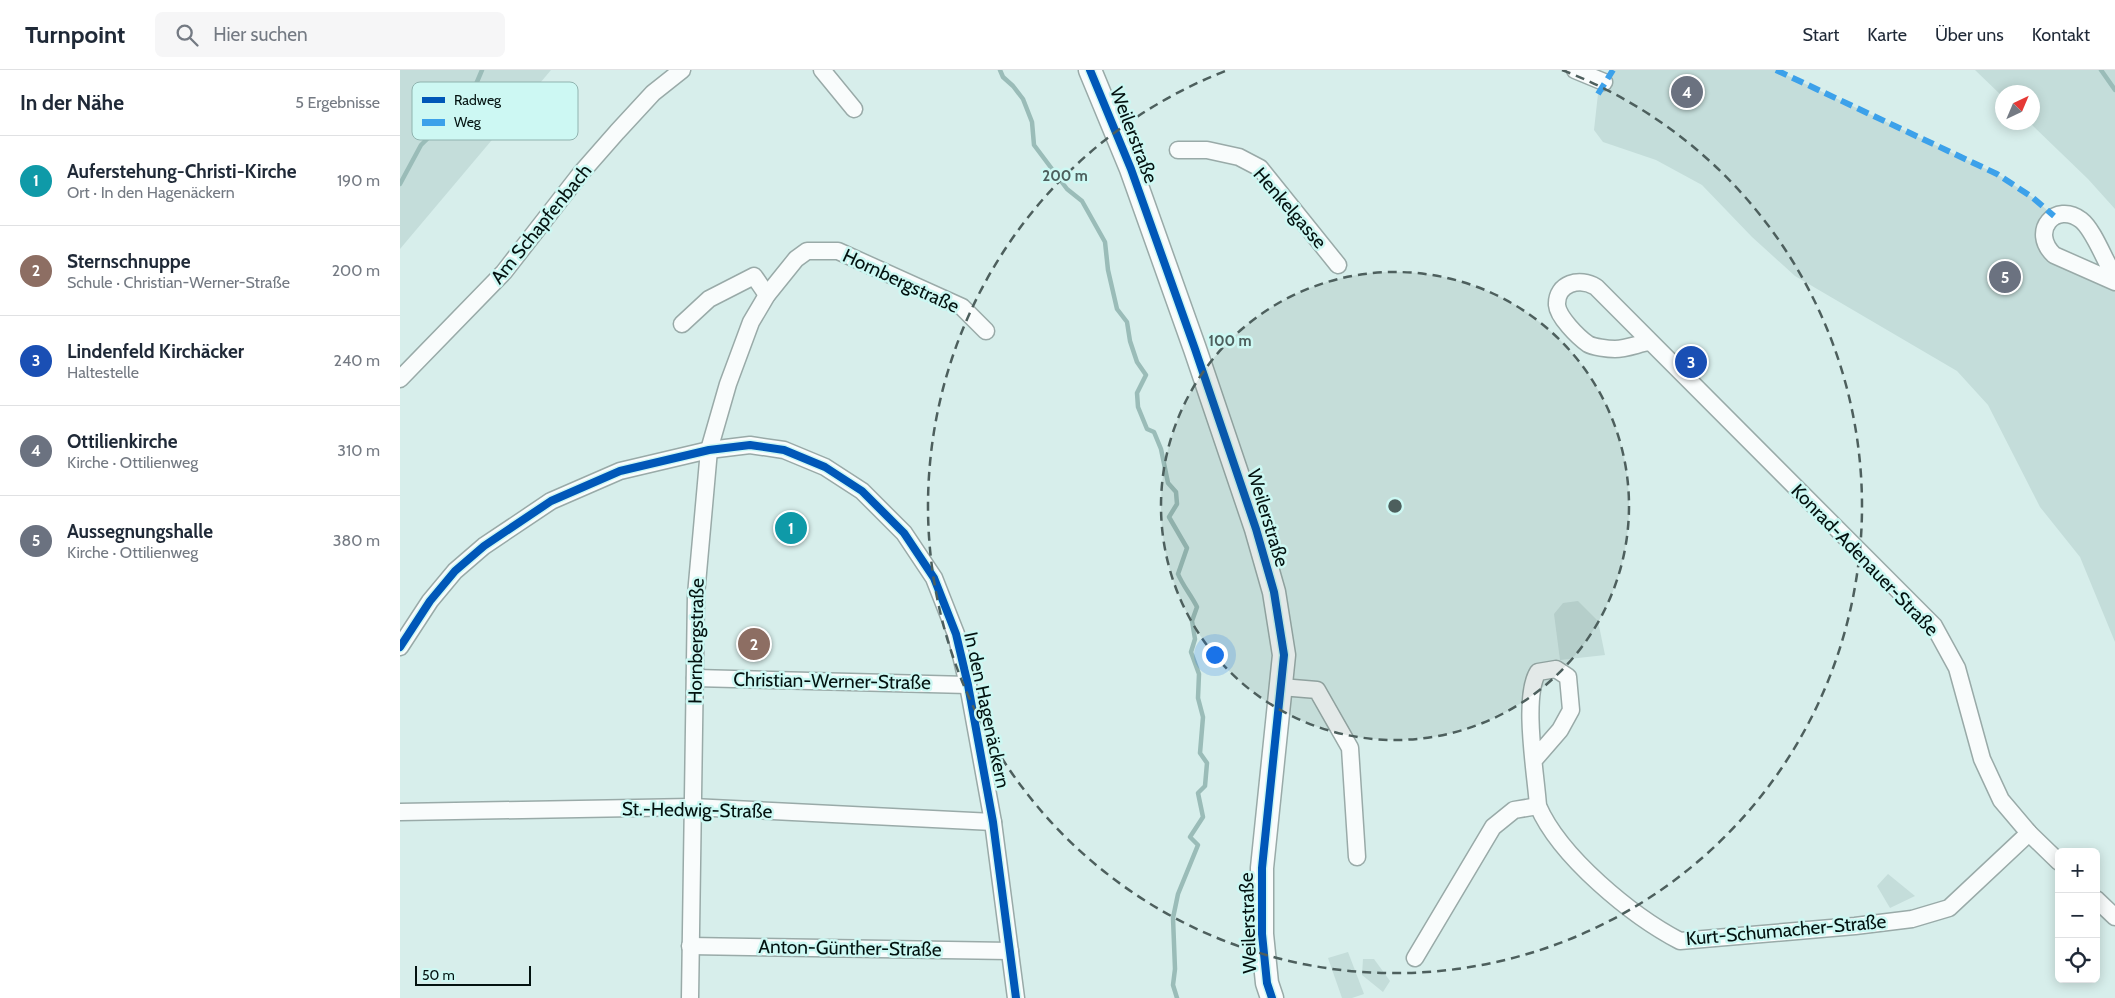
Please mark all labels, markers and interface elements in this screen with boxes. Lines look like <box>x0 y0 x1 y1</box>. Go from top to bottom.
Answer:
search box <box>155 12 505 57</box>
text: Turnpoint <box>25 20 125 49</box>
icon: search <box>173 21 201 49</box>
text: Hier suchen <box>213 23 308 46</box>
text: Start <box>1803 24 1839 46</box>
text: Karte <box>1867 24 1907 46</box>
text: Über uns <box>1935 24 2004 46</box>
text: Kontakt <box>2032 24 2090 46</box>
pin: 4 <box>1671 73 1703 111</box>
legend <box>412 82 578 140</box>
street label: Weilerstraße <box>1105 84 1163 187</box>
north arrow <box>1995 85 2040 130</box>
text: In der Nähe <box>20 90 124 115</box>
text: Radweg <box>454 91 502 109</box>
text: 5 Ergebnisse <box>295 93 380 112</box>
text: Weg <box>454 113 482 131</box>
text: Auferstehung-Christi-Kirche <box>67 160 297 183</box>
street label: Am Schapfenbach <box>486 160 596 288</box>
street label: Henkelgasse <box>1249 163 1332 253</box>
text: 200 m <box>1042 167 1088 185</box>
text: 1 <box>33 171 39 190</box>
text: 190 m <box>337 171 380 190</box>
text: Ort · In den Hagenäckern <box>67 183 235 202</box>
street label: Hornbergstraße <box>839 244 963 318</box>
text: Sternschnuppe <box>67 250 190 273</box>
pin: 5 <box>1989 258 2021 296</box>
text: 2 <box>32 261 40 280</box>
text: 200 m <box>332 261 380 280</box>
text: Schule · Christian-Werner-Straße <box>67 273 290 292</box>
text: 100 m <box>1208 332 1252 350</box>
text: Lindenfeld Kirchäcker <box>67 340 244 363</box>
pin: 3 <box>1675 343 1707 381</box>
text: 3 <box>32 351 40 370</box>
text: 240 m <box>334 351 380 370</box>
text: Haltestelle <box>67 363 139 382</box>
text: Ottilienkirche <box>67 430 178 453</box>
text: 4 <box>31 441 41 460</box>
text: 310 m <box>337 441 380 460</box>
text: Kirche · Ottilienweg <box>67 453 198 472</box>
street label: Weilerstraße <box>1242 466 1294 570</box>
street label: Konrad-Adenauer-Straße <box>1787 479 1944 641</box>
centre of rings <box>1386 497 1404 515</box>
pin: 1 <box>775 509 807 547</box>
text: Aussegnungshalle <box>67 520 213 543</box>
text: 5 <box>32 531 40 550</box>
text: 380 m <box>333 531 380 550</box>
text: Kirche · Ottilienweg <box>67 543 198 562</box>
street label: Hornbergstraße <box>683 578 709 704</box>
pin: 2 <box>738 625 770 663</box>
street label: In den Hagenäckern <box>959 630 1015 790</box>
your location <box>1202 642 1228 668</box>
street label: Christian-Werner-Straße <box>733 668 931 694</box>
street label: St.-Hedwig-Straße <box>622 797 773 823</box>
map controls <box>2055 848 2100 983</box>
button: + <box>2055 848 2100 893</box>
street label: Weilerstraße <box>1235 872 1261 974</box>
button: − <box>2055 893 2100 938</box>
street label: Kurt-Schumacher-Straße <box>1685 910 1887 950</box>
street label: Anton-Günther-Straße <box>758 935 942 961</box>
button: locate <box>2055 938 2100 983</box>
scale bar <box>415 963 531 986</box>
text: 50 m <box>422 966 455 984</box>

